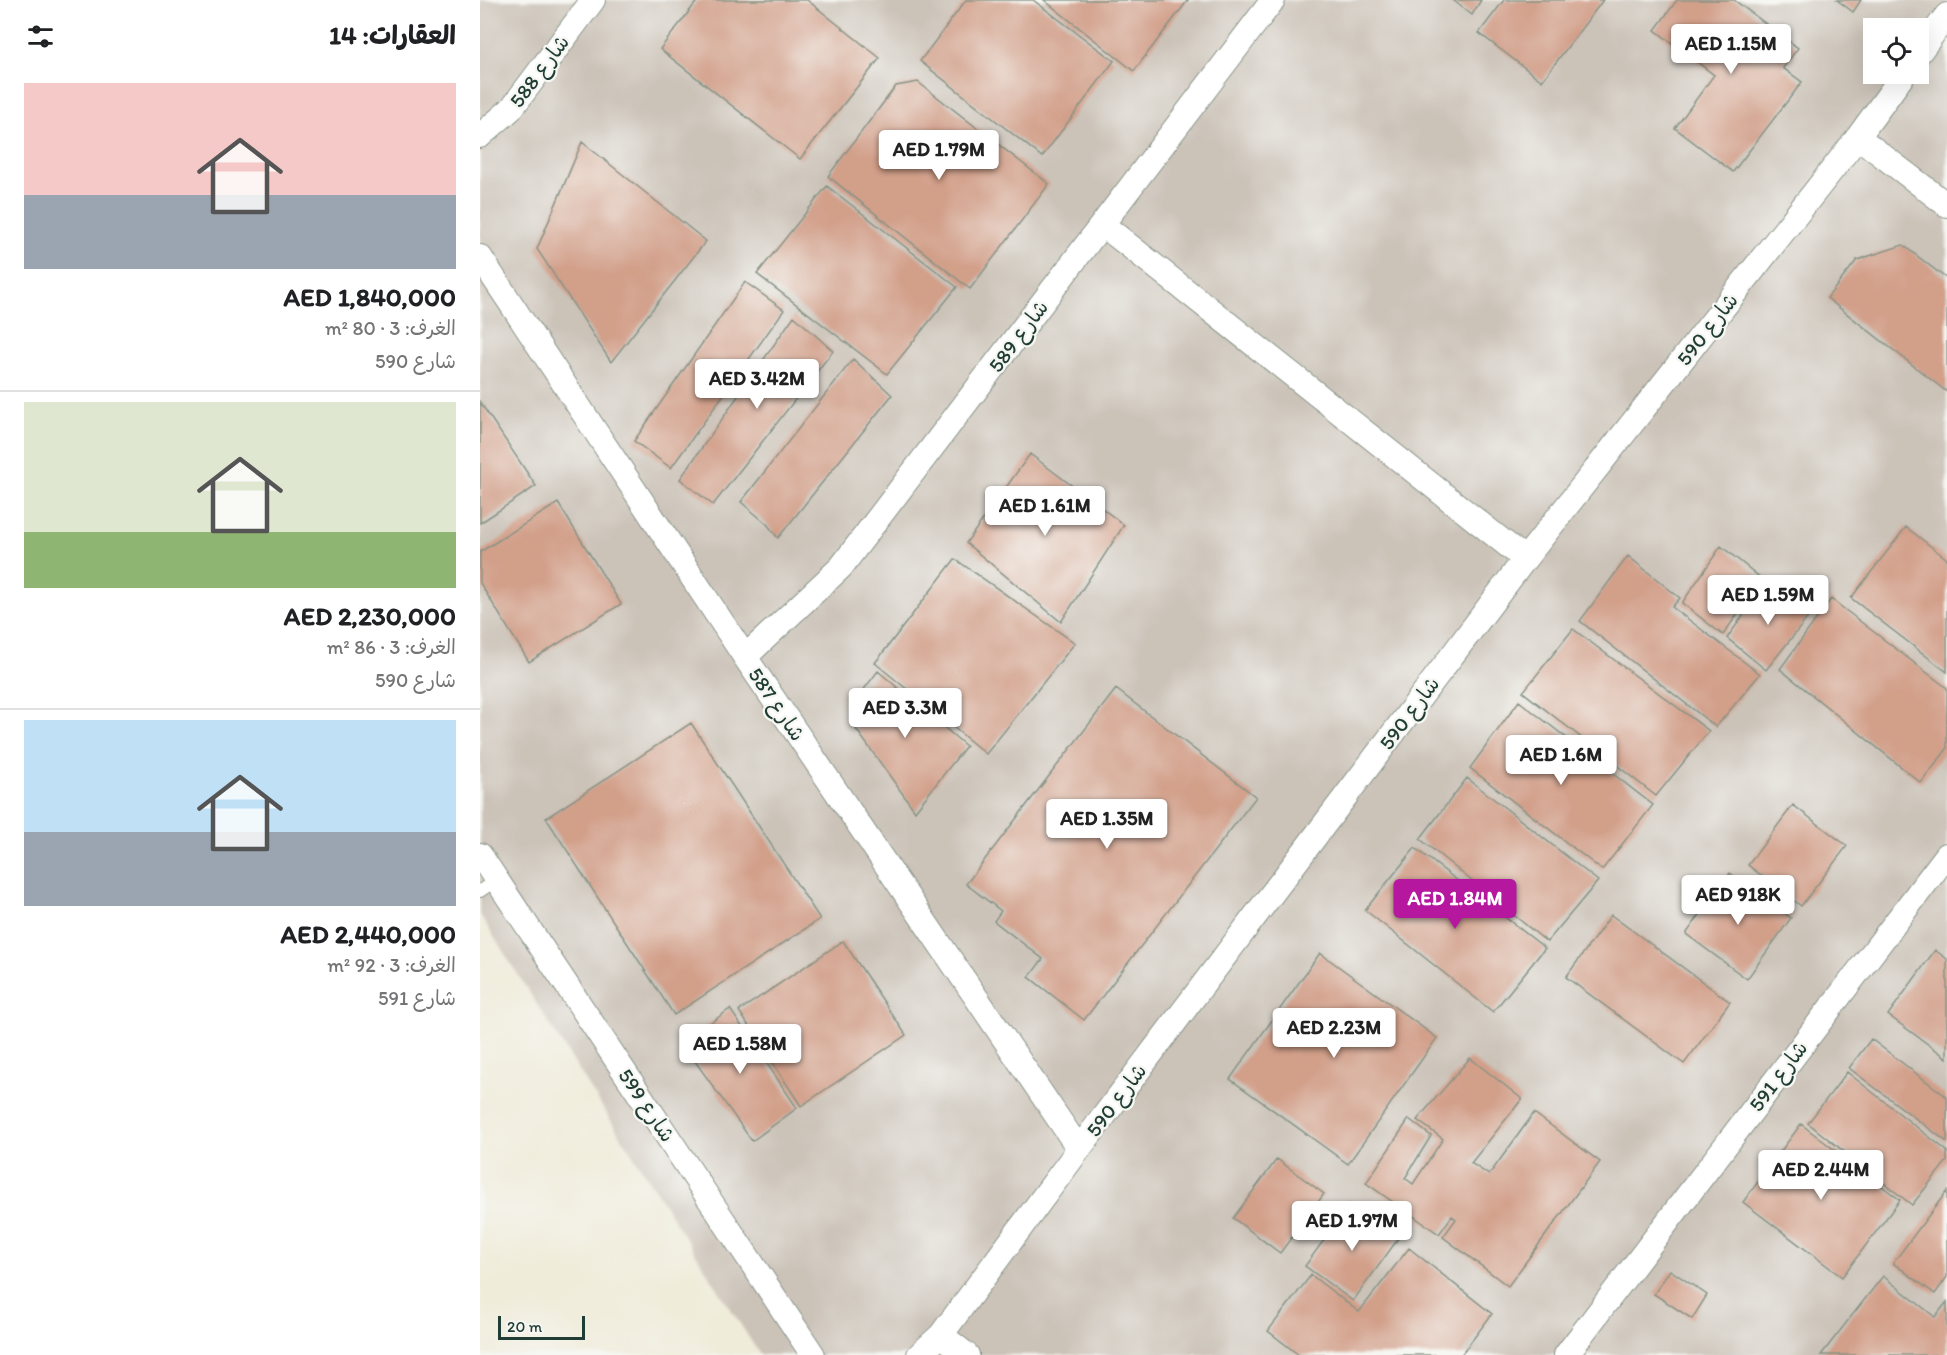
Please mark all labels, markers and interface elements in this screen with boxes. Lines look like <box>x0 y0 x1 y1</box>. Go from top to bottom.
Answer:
map controls <box>1863 18 1929 84</box>
button: locate <box>1863 18 1929 84</box>
text: العقارات: 14 <box>329 19 456 51</box>
icon: filters <box>24 20 57 53</box>
pin: AED 1.15M <box>1662 24 1800 75</box>
street label: شارع 588 <box>504 30 577 114</box>
text: AED 1.15M <box>1685 31 1777 55</box>
icon: home <box>186 122 294 230</box>
pin: AED 1.79M <box>870 130 1008 181</box>
text: AED 1.79M <box>893 137 985 161</box>
text: AED 1,840,000 <box>283 281 456 313</box>
street label: شارع 590 <box>1671 288 1745 372</box>
street label: شارع 589 <box>983 295 1056 379</box>
text: الغرف: 3 · 80 m² <box>325 316 456 340</box>
text: شارع 590 <box>375 349 456 373</box>
pin: AED 3.42M <box>688 359 826 410</box>
text: AED 3.42M <box>709 366 805 390</box>
icon: home <box>186 441 294 549</box>
pin: AED 1.61M <box>976 486 1114 537</box>
text: AED 1.61M <box>999 493 1091 517</box>
pin: AED 1.59M <box>1699 575 1837 626</box>
text: AED 1.59M <box>1721 582 1815 606</box>
text: AED 2,230,000 <box>284 600 456 632</box>
text: الغرف: 3 · 86 m² <box>327 635 456 659</box>
street label: شارع 587 <box>741 663 811 747</box>
text: شارع 590 <box>375 668 456 692</box>
street label: شارع 590 <box>1373 671 1447 756</box>
pin: AED 3.3M <box>843 688 967 739</box>
text: AED 3.3M <box>863 695 947 719</box>
pin: AED 1.6M <box>1499 735 1623 786</box>
text: AED 1.6M <box>1520 742 1602 766</box>
icon: home <box>186 759 294 867</box>
pin: AED 1.35M <box>1038 799 1176 850</box>
text: AED 1.35M <box>1060 806 1154 830</box>
pin: AED 918K <box>1676 875 1800 926</box>
pin: AED 1.84M <box>1386 879 1524 930</box>
text: AED 918K <box>1696 882 1780 906</box>
text: AED 1.84M <box>1407 886 1503 910</box>
text: AED 2,440,000 <box>280 918 456 950</box>
text: الغرف: 3 · 92 m² <box>327 953 456 977</box>
text: شارع 591 <box>378 986 456 1010</box>
pin: AED 2.23M <box>1265 1008 1403 1059</box>
text: AED 2.23M <box>1287 1015 1381 1039</box>
pin: AED 1.58M <box>671 1024 809 1075</box>
text: AED 1.58M <box>693 1031 787 1055</box>
street label: شارع 591 <box>1743 1036 1815 1118</box>
street label: شارع 590 <box>1080 1058 1154 1143</box>
street label: شارع 599 <box>611 1064 681 1148</box>
pin: AED 2.44M <box>1752 1150 1890 1201</box>
text: AED 2.44M <box>1772 1157 1870 1181</box>
pin: AED 1.97M <box>1283 1201 1421 1252</box>
text: AED 1.97M <box>1306 1208 1398 1232</box>
scale bar <box>498 1313 585 1340</box>
text: 20 m <box>507 1317 542 1336</box>

